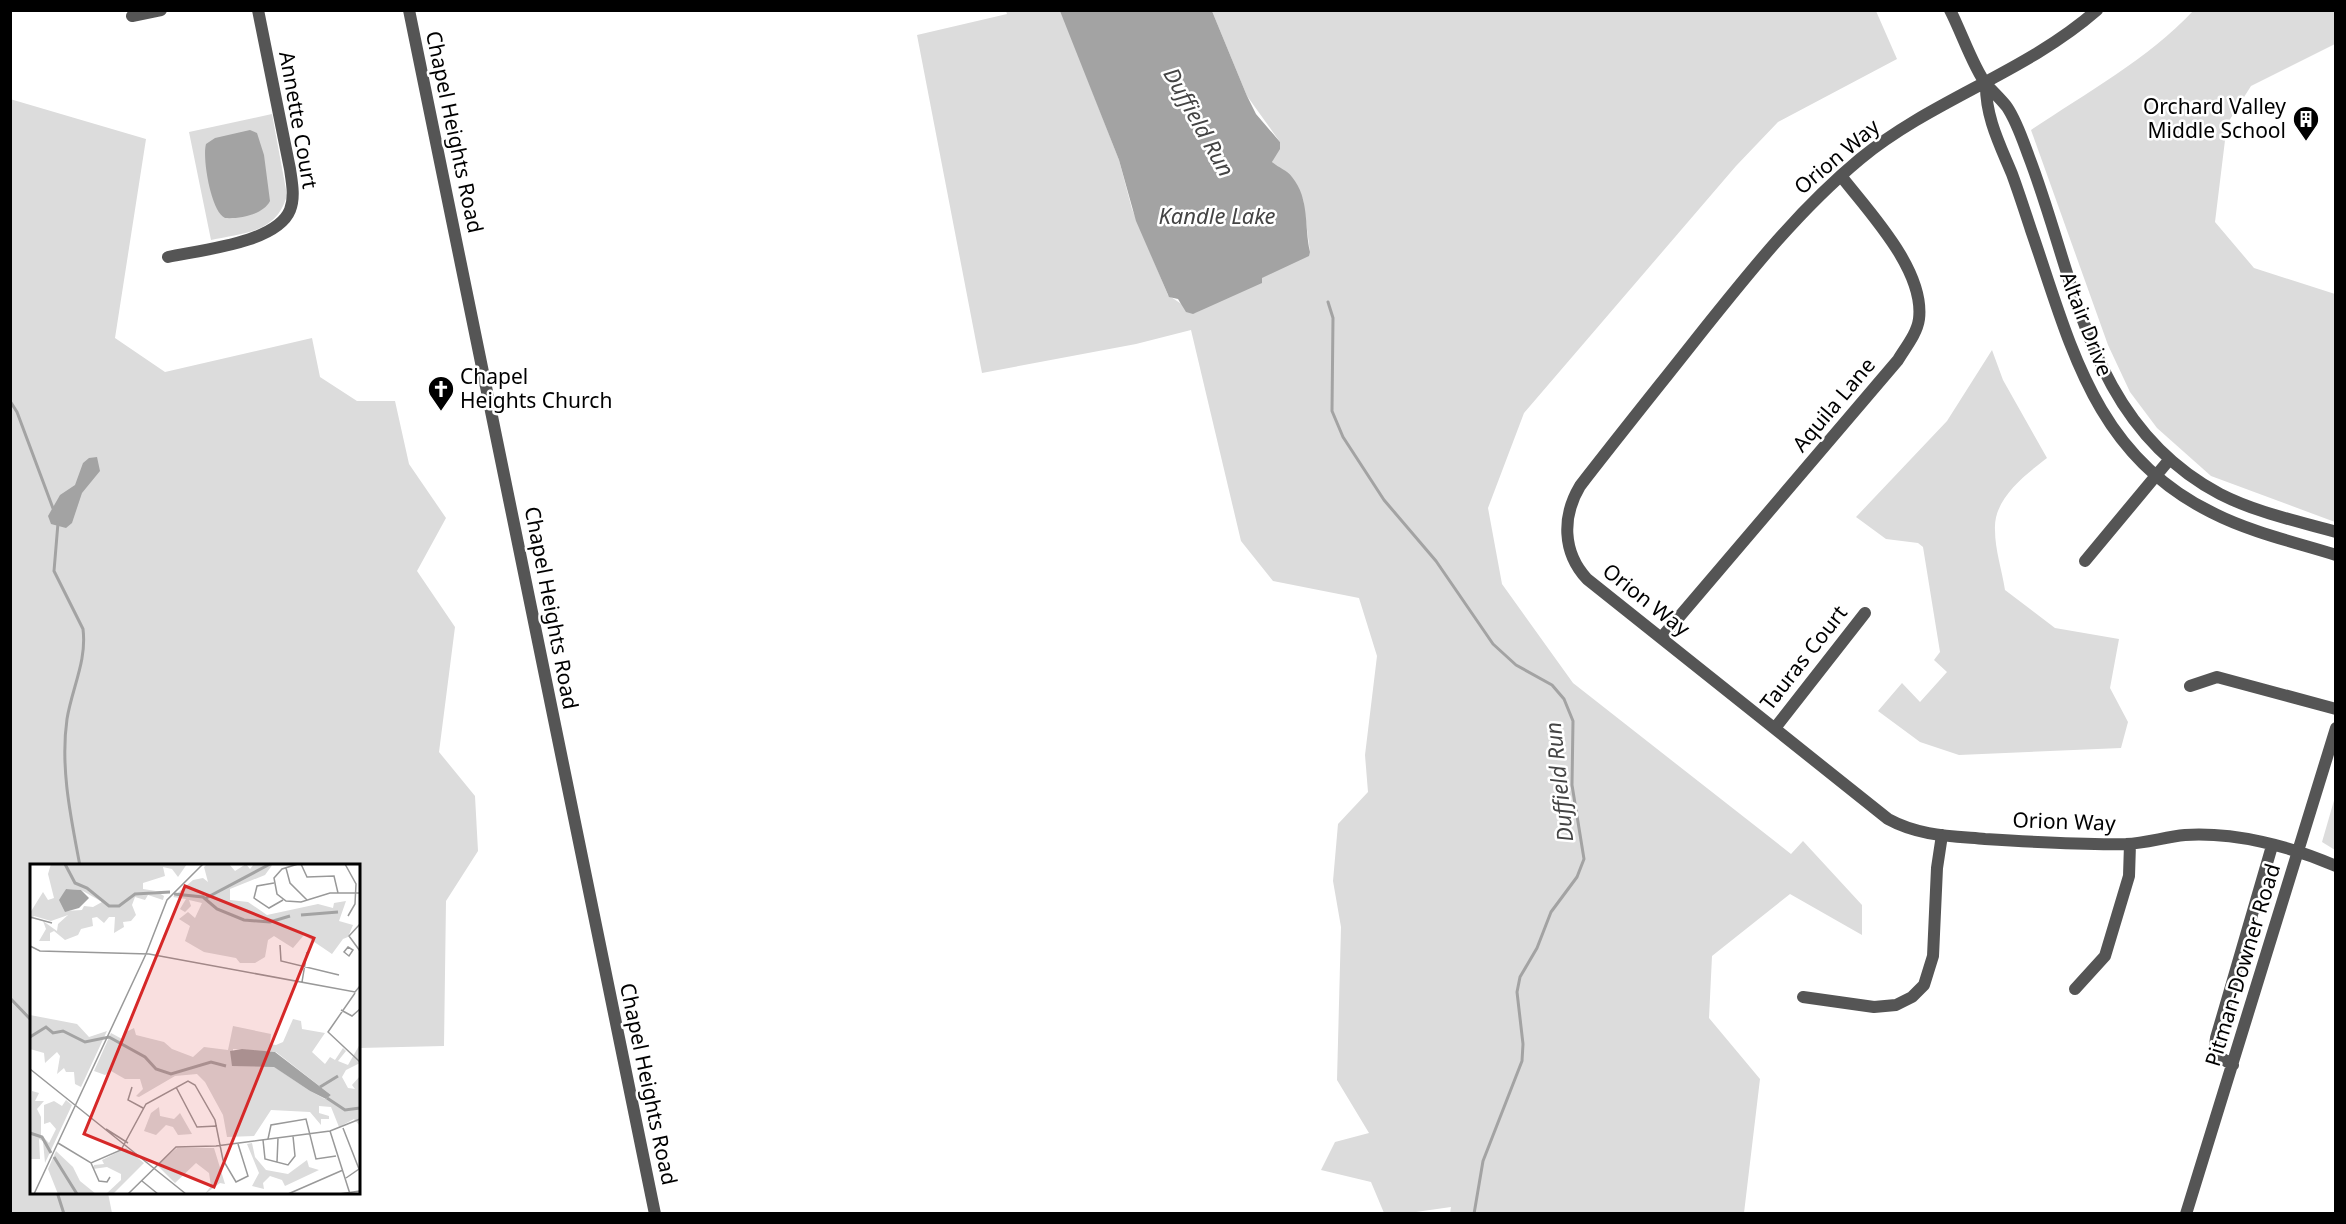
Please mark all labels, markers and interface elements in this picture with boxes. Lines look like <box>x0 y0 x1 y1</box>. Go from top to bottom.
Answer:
street label: Chapel Heights Road <box>420 28 490 235</box>
street label: Annette Court <box>273 49 325 191</box>
water label: Duffield Run <box>1158 62 1242 181</box>
place label: Orchard Valley Middle School <box>2143 92 2286 144</box>
building icon: Orchard Valley Middle School <box>2291 104 2321 142</box>
street label: Orion Way <box>1788 112 1885 200</box>
water label: Kandle Lake <box>1158 200 1276 230</box>
street label: Altair Drive <box>2054 267 2120 380</box>
street label: Aquila Lane <box>1786 351 1881 457</box>
place label: Chapel Heights Church <box>460 362 612 414</box>
church icon: Chapel Heights Church <box>426 374 456 412</box>
street label: Chapel Heights Road <box>519 504 585 712</box>
street label: Orion Way <box>1597 556 1696 642</box>
street label: Tauras Court <box>1754 599 1853 715</box>
water label: Duffield Run <box>1537 721 1579 844</box>
street label: Orion Way <box>2012 805 2116 837</box>
street label: Pitman-Downer Road <box>2198 860 2286 1069</box>
inset map <box>30 864 360 1194</box>
street label: Chapel Heights Road <box>614 980 684 1187</box>

